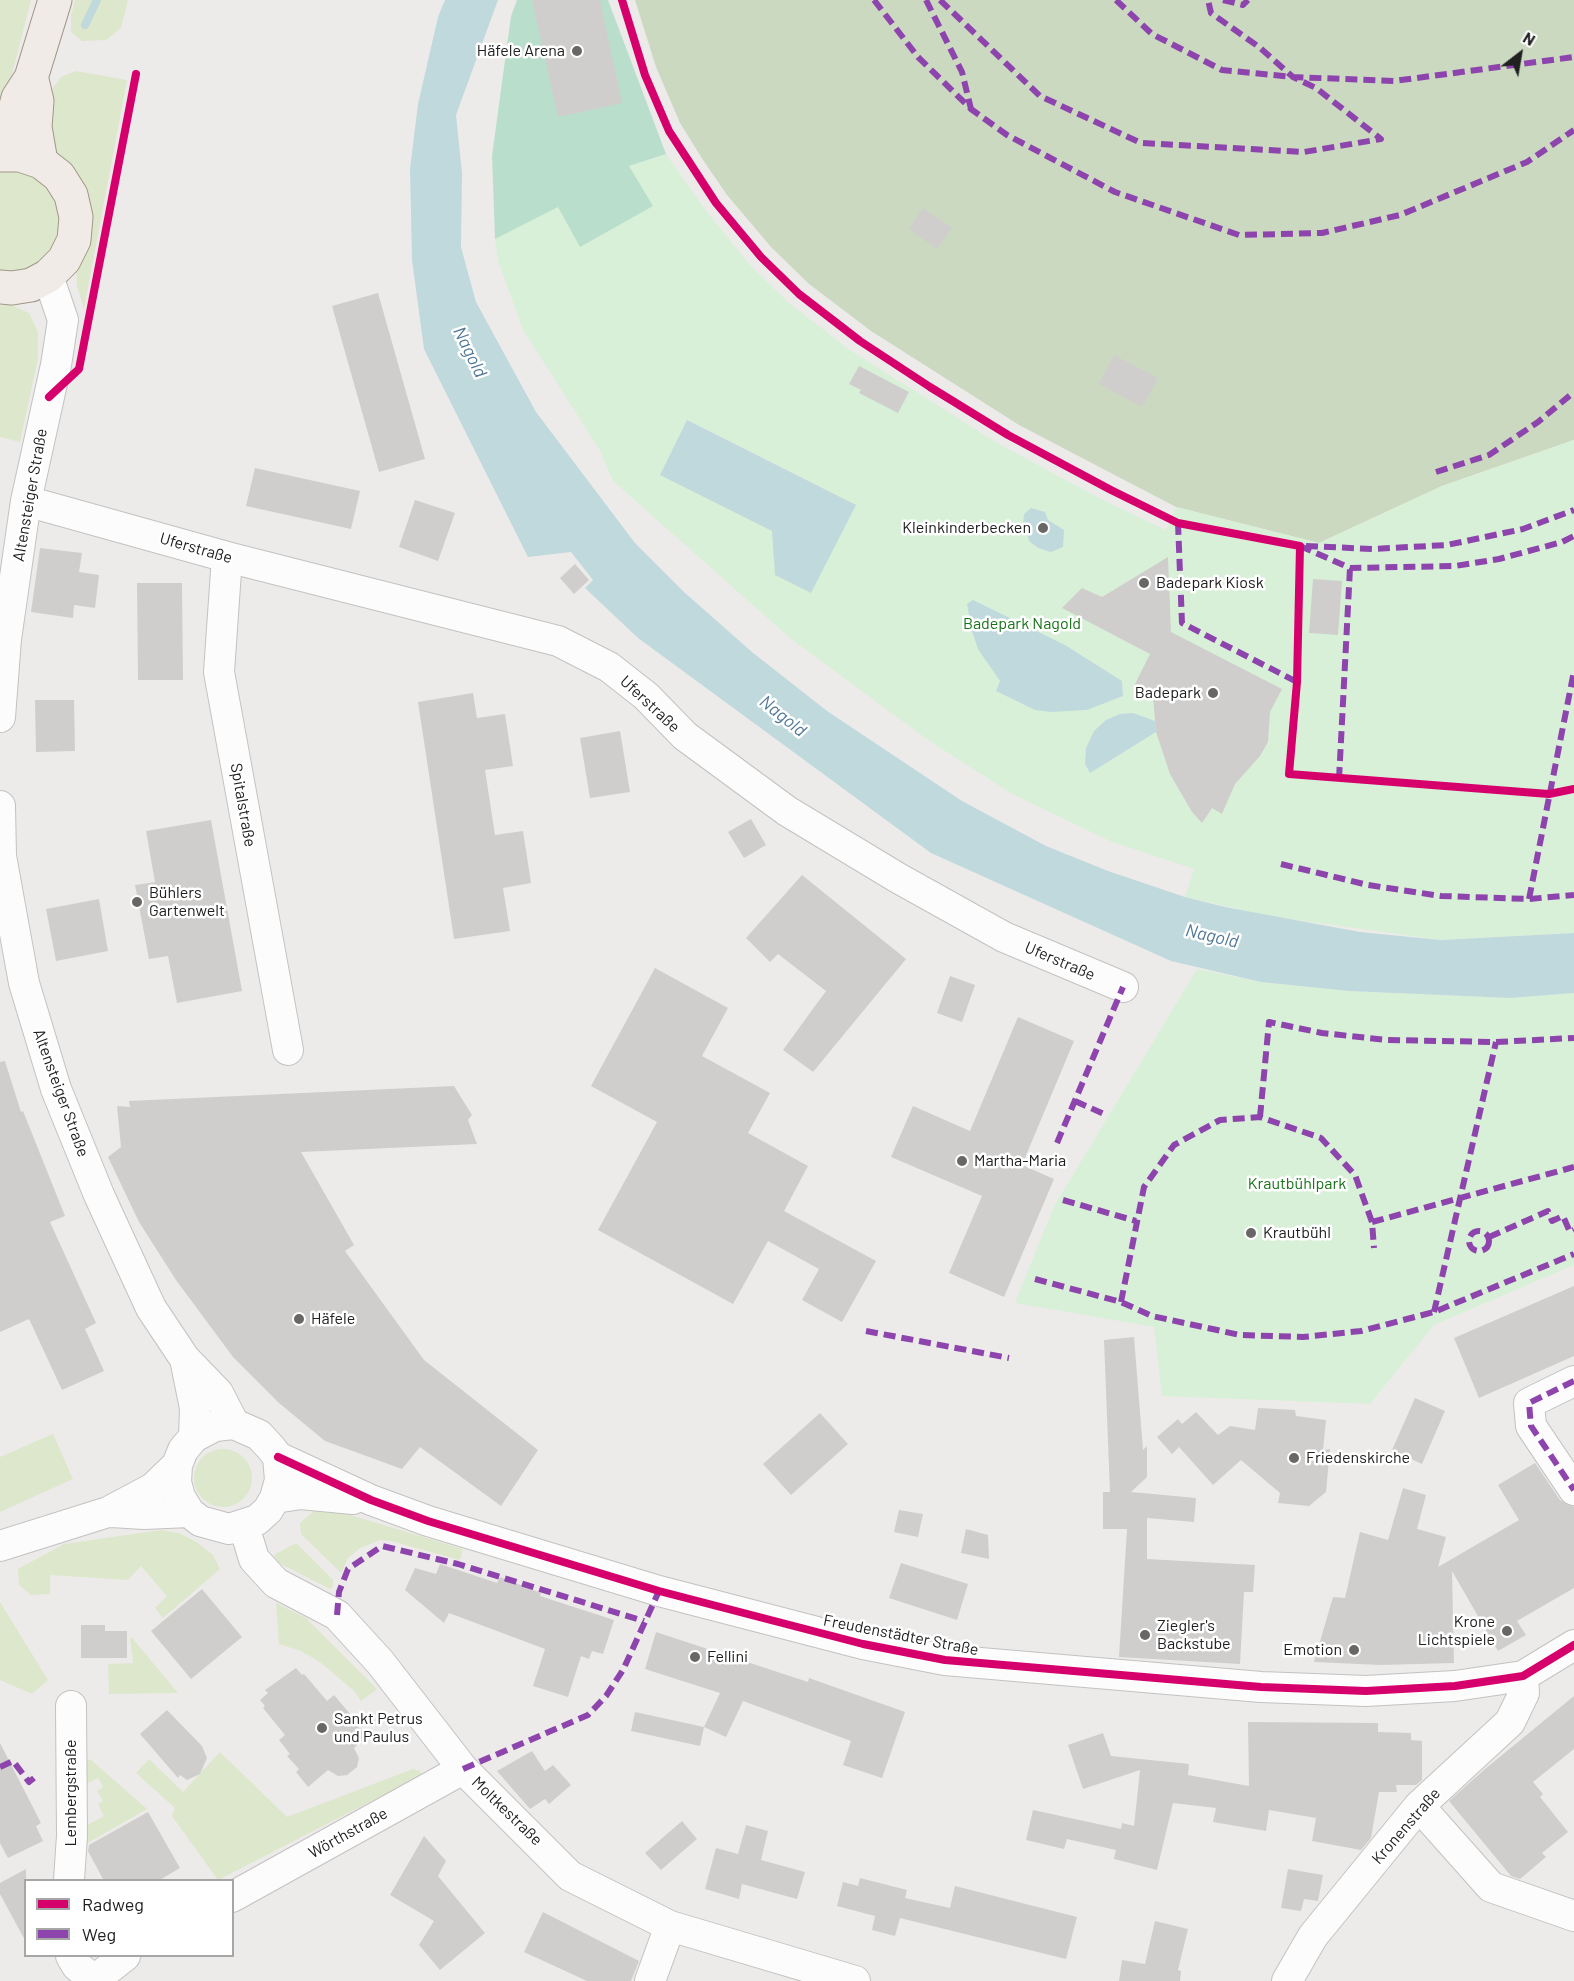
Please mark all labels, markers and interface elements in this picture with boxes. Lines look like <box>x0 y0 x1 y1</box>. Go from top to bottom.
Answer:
north arrow <box>1490 24 1550 84</box>
text: N <box>1520 27 1539 49</box>
place label: Häfele Arena <box>477 41 565 61</box>
marker: Häfele Arena <box>570 44 584 58</box>
water label: Nagold <box>449 323 491 381</box>
street label: Altensteiger Straße <box>9 427 51 563</box>
place label: Kleinkinderbecken <box>902 518 1031 538</box>
marker: Kleinkinderbecken <box>1036 521 1050 535</box>
street label: Uferstraße <box>158 529 234 567</box>
place label: Badepark Kiosk <box>1156 573 1264 593</box>
marker: Badepark Kiosk <box>1137 576 1151 590</box>
park label: Badepark Nagold <box>963 614 1081 634</box>
street label: Uferstraße <box>616 672 684 736</box>
place label: Badepark <box>1135 683 1201 703</box>
marker: Badepark <box>1206 686 1220 700</box>
water label: Nagold <box>755 691 811 741</box>
street label: Spitalstraße <box>226 762 260 848</box>
place label: Bühlers Gartenwelt <box>149 883 225 921</box>
marker: Bühlers Gartenwelt <box>130 895 144 909</box>
water label: Nagold <box>1183 919 1241 953</box>
street label: Uferstraße <box>1022 938 1098 984</box>
street label: Altensteiger Straße <box>29 1026 93 1160</box>
place label: Martha-Maria <box>974 1151 1066 1171</box>
marker: Martha-Maria <box>955 1154 969 1168</box>
park label: Krautbühlpark <box>1248 1174 1346 1194</box>
place label: Krautbühl <box>1263 1223 1331 1243</box>
marker: Krautbühl <box>1244 1226 1258 1240</box>
place label: Häfele <box>311 1309 355 1329</box>
marker: Häfele <box>292 1312 306 1326</box>
place label: Friedenskirche <box>1306 1448 1410 1468</box>
marker: Friedenskirche <box>1287 1451 1301 1465</box>
street label: Freudenstädter Straße <box>822 1611 980 1659</box>
place label: Krone Lichtspiele <box>1418 1612 1495 1650</box>
place label: Ziegler's Backstube <box>1157 1616 1231 1654</box>
marker: Krone Lichtspiele <box>1500 1624 1514 1638</box>
marker: Ziegler's Backstube <box>1138 1628 1152 1642</box>
place label: Emotion <box>1283 1640 1342 1660</box>
marker: Emotion <box>1347 1643 1361 1657</box>
place label: Fellini <box>707 1647 748 1667</box>
marker: Fellini <box>688 1650 702 1664</box>
place label: Sankt Petrus und Paulus <box>334 1709 423 1747</box>
marker: Sankt Petrus und Paulus <box>315 1721 329 1735</box>
street label: Lembergstraße <box>61 1740 81 1846</box>
street label: Moltkestraße <box>468 1773 546 1849</box>
street label: Kronenstraße <box>1368 1784 1444 1868</box>
street label: Wörthstraße <box>305 1803 391 1863</box>
legend <box>24 1879 234 1957</box>
text: Radweg <box>82 1893 144 1915</box>
text: Weg <box>82 1923 116 1945</box>

